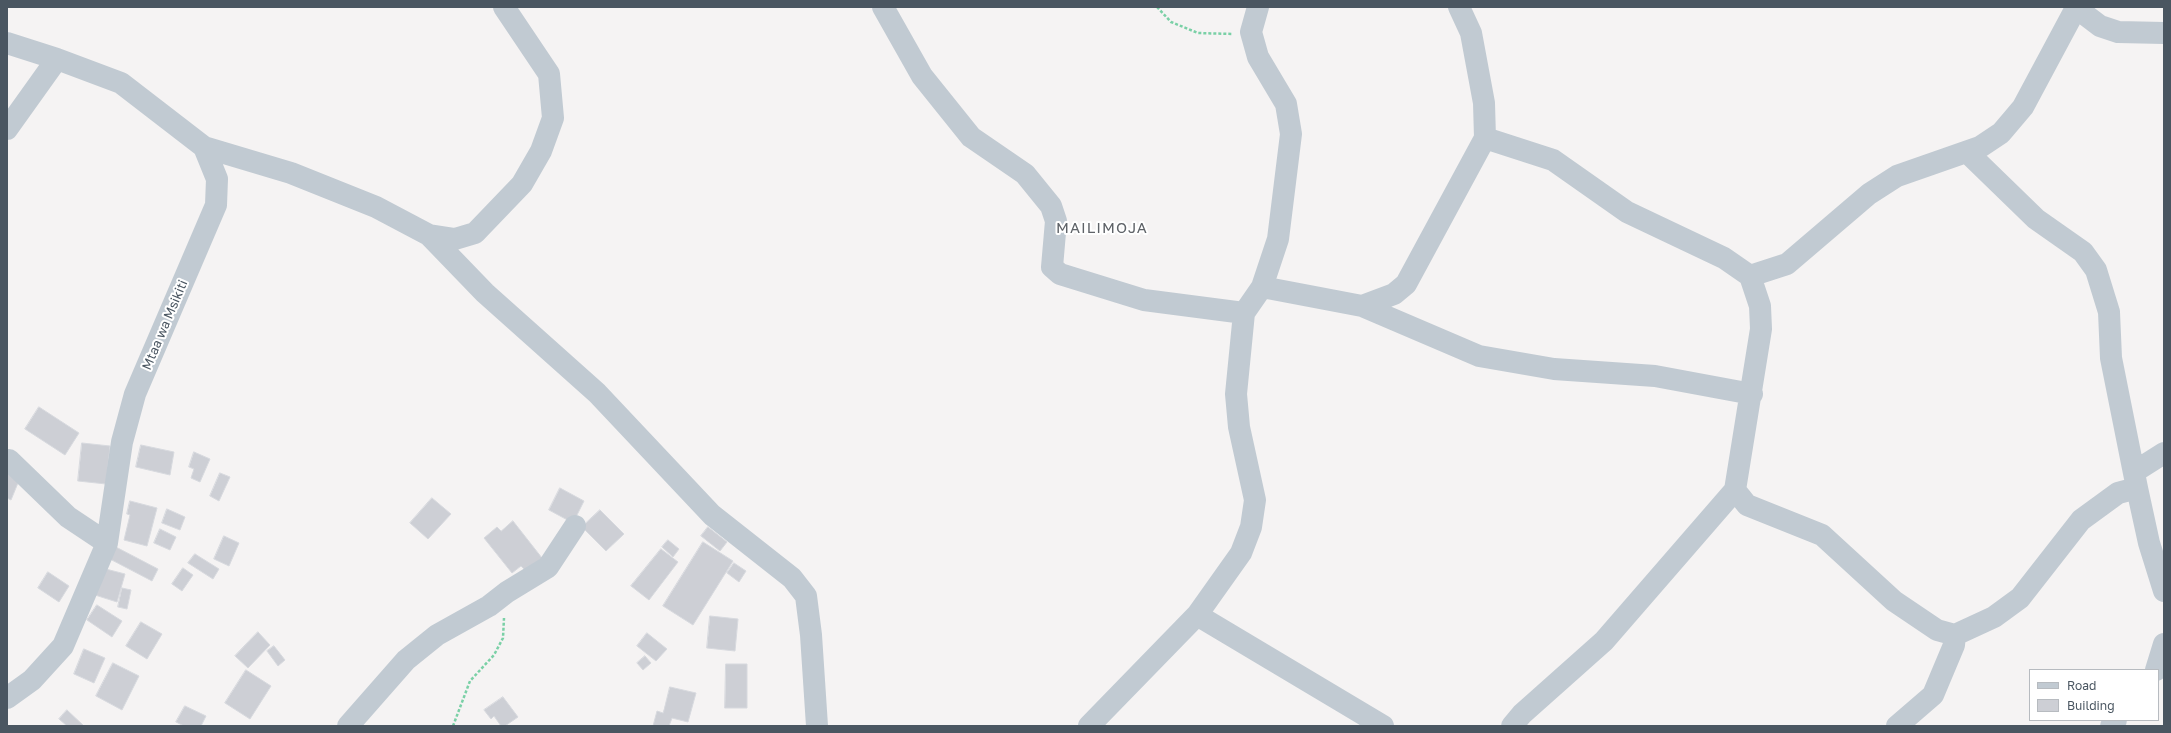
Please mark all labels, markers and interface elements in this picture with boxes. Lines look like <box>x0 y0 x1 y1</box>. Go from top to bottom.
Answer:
district label: MAILIMOJA <box>1056 219 1148 237</box>
street label: Mtaa wa Msikiti <box>139 278 191 372</box>
legend <box>2029 669 2159 721</box>
text: Road <box>2067 678 2096 693</box>
text: Building <box>2067 698 2115 713</box>

